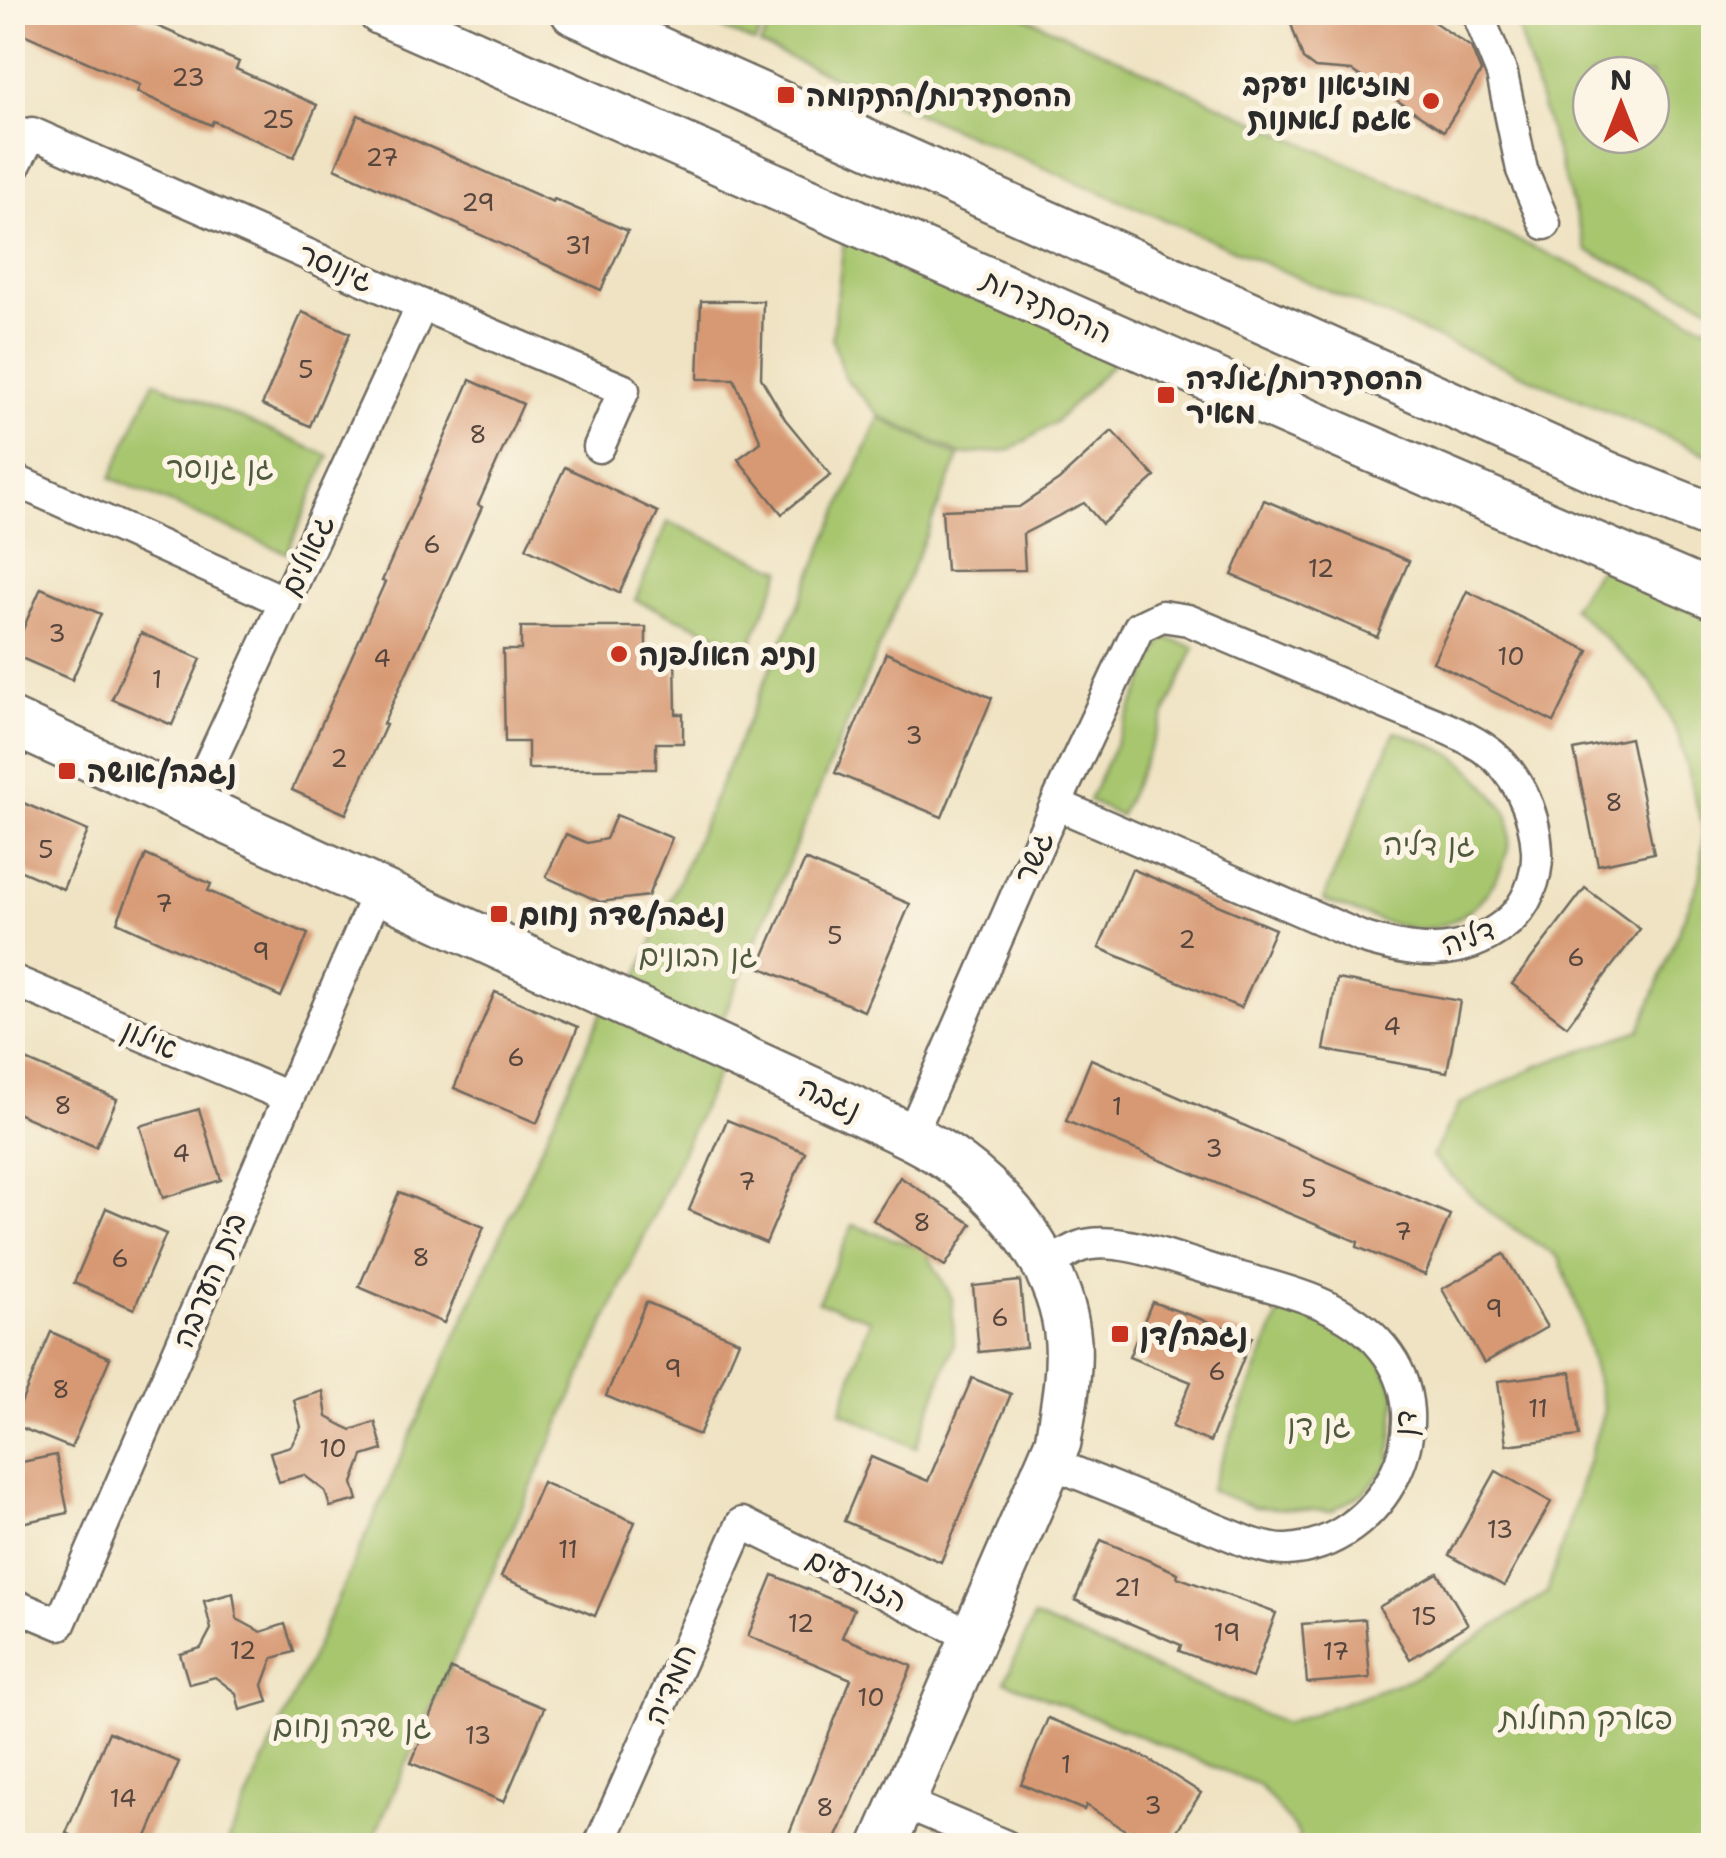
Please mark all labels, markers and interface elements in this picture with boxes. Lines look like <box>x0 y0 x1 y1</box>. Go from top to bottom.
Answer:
north arrow <box>1571 55 1671 155</box>
house number: 23 <box>171 60 205 94</box>
text: N <box>1610 61 1632 99</box>
place label: מוזיאון יעקב אגם לאמנות <box>1242 64 1411 139</box>
place label: ההסתדרות/התקומה <box>806 75 1072 116</box>
marker: ההסתדרות/התקומה <box>775 84 797 106</box>
marker: מוזיאון יעקב אגם לאמנות <box>1420 90 1442 112</box>
house number: 25 <box>262 102 294 136</box>
house number: 27 <box>365 140 399 174</box>
house number: 29 <box>461 185 495 219</box>
house number: 31 <box>565 228 591 262</box>
street label: גינוסר <box>292 232 380 302</box>
street label: ההסתדרות <box>973 258 1119 353</box>
house number: 5 <box>298 352 314 386</box>
place label: ההסתדרות/גולדה מאיר <box>1186 358 1423 433</box>
marker: ההסתדרות/גולדה מאיר <box>1155 384 1177 406</box>
house number: 8 <box>469 417 487 451</box>
park label: גן גנוסר <box>166 447 274 488</box>
street label: גאולים <box>270 507 344 603</box>
house number: 6 <box>423 527 441 561</box>
house number: 12 <box>1308 551 1334 585</box>
house number: 3 <box>48 616 66 650</box>
place label: נתיב האולפנה <box>639 634 817 675</box>
house number: 10 <box>1497 639 1525 673</box>
house number: 4 <box>373 641 391 675</box>
marker: נתיב האולפנה <box>608 643 630 665</box>
house number: 1 <box>152 662 162 696</box>
house number: 3 <box>905 718 923 752</box>
house number: 2 <box>330 741 348 775</box>
place label: נגבה/אושה <box>87 751 237 792</box>
marker: נגבה/אושה <box>56 760 78 782</box>
house number: 8 <box>1605 785 1623 819</box>
street label: גשר <box>1003 824 1063 890</box>
park label: גן דליה <box>1383 824 1475 865</box>
house number: 5 <box>38 832 54 866</box>
house number: 7 <box>155 886 173 920</box>
place label: נגבה/שדה נחום <box>519 894 725 935</box>
marker: נגבה/שדה נחום <box>488 903 510 925</box>
street label: דליה <box>1436 909 1500 965</box>
house number: 5 <box>827 918 843 952</box>
house number: 2 <box>1178 922 1196 956</box>
house number: 9 <box>252 934 270 968</box>
park label: גן הבונים <box>638 935 758 976</box>
house number: 6 <box>1567 940 1585 974</box>
street label: אילון <box>116 1009 184 1069</box>
house number: 4 <box>1383 1009 1401 1043</box>
house number: 6 <box>507 1040 525 1074</box>
street label: נגבה <box>792 1066 868 1130</box>
house number: 8 <box>54 1088 72 1122</box>
house number: 1 <box>1112 1089 1122 1123</box>
house number: 3 <box>1205 1131 1223 1165</box>
house number: 4 <box>172 1136 190 1170</box>
house number: 7 <box>738 1164 756 1198</box>
house number: 5 <box>1301 1171 1317 1205</box>
house number: 8 <box>913 1205 931 1239</box>
street label: בית הערבה <box>162 1206 256 1354</box>
house number: 7 <box>1394 1214 1412 1248</box>
house number: 8 <box>412 1240 430 1274</box>
house number: 6 <box>111 1241 129 1275</box>
house number: 9 <box>1485 1291 1503 1325</box>
house number: 6 <box>991 1300 1009 1334</box>
place label: נגבה/דן <box>1140 1314 1248 1355</box>
marker: נגבה/דן <box>1109 1323 1131 1345</box>
house number: 9 <box>664 1351 682 1385</box>
house number: 6 <box>1208 1354 1226 1388</box>
house number: 8 <box>52 1372 70 1406</box>
house number: 11 <box>1528 1391 1548 1425</box>
park label: גן דן <box>1287 1405 1351 1446</box>
street label: דן <box>1384 1409 1426 1437</box>
house number: 10 <box>319 1431 347 1465</box>
house number: 13 <box>1487 1512 1513 1546</box>
house number: 11 <box>558 1532 578 1566</box>
street label: הזורעים <box>800 1538 914 1622</box>
house number: 21 <box>1114 1570 1140 1604</box>
house number: 15 <box>1411 1599 1437 1633</box>
house number: 12 <box>788 1606 814 1640</box>
house number: 19 <box>1214 1615 1240 1649</box>
house number: 12 <box>230 1633 256 1667</box>
house number: 17 <box>1323 1634 1349 1668</box>
street label: חמדיה <box>634 1637 706 1731</box>
house number: 10 <box>857 1680 885 1714</box>
park label: פארק החולות <box>1497 1698 1673 1739</box>
park label: גן שדה נחום <box>273 1706 432 1747</box>
house number: 13 <box>465 1718 491 1752</box>
house number: 1 <box>1061 1747 1071 1781</box>
house number: 14 <box>110 1781 136 1815</box>
house number: 3 <box>1144 1788 1162 1822</box>
house number: 8 <box>816 1790 834 1824</box>

